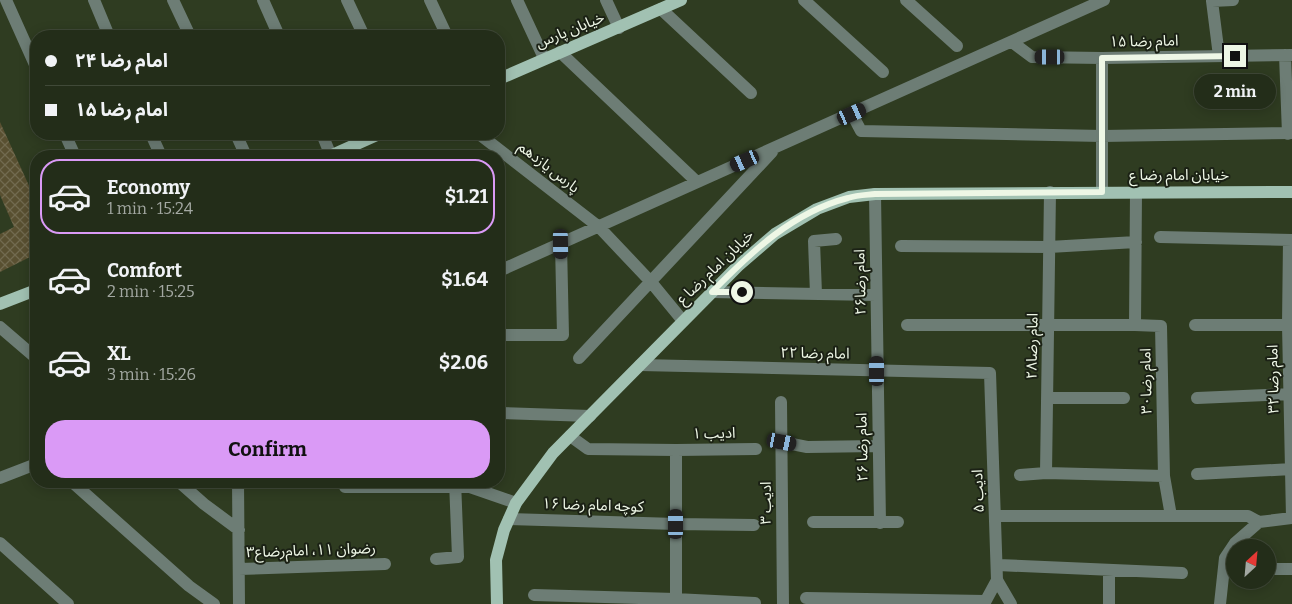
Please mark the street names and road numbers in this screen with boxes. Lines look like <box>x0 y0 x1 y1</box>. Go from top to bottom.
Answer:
street label: خیابان پارس <box>533 8 608 53</box>
street label: ۱۵ امام رضا <box>1109 31 1179 53</box>
street label: پارس‌‌ یازدهم <box>513 137 583 198</box>
street label: خیابان امام رضا ع <box>1129 166 1229 187</box>
street label: خیابان امام رضا ع <box>673 226 759 310</box>
street label: امام رضا۲۶ <box>850 249 872 315</box>
street label: امام رضا۲۸ <box>1022 313 1044 379</box>
street label: امام رضا ۲۲ <box>780 343 850 365</box>
street label: امام رضا ۳۲ <box>1263 344 1285 414</box>
street label: امام رضا۳۰ <box>1136 348 1158 414</box>
street label: امام رضا ۲۶ <box>852 412 874 482</box>
street label: ادیب ۱ <box>692 424 736 442</box>
street label: ادیب ۵ <box>968 469 988 513</box>
street label: ادیب ۳ <box>757 481 775 525</box>
street label: کوچه امام رضا ۱۶ <box>542 494 645 518</box>
street label: رضوان ۱۱، امام‌رضا‌ع‌۳ <box>246 539 376 564</box>

